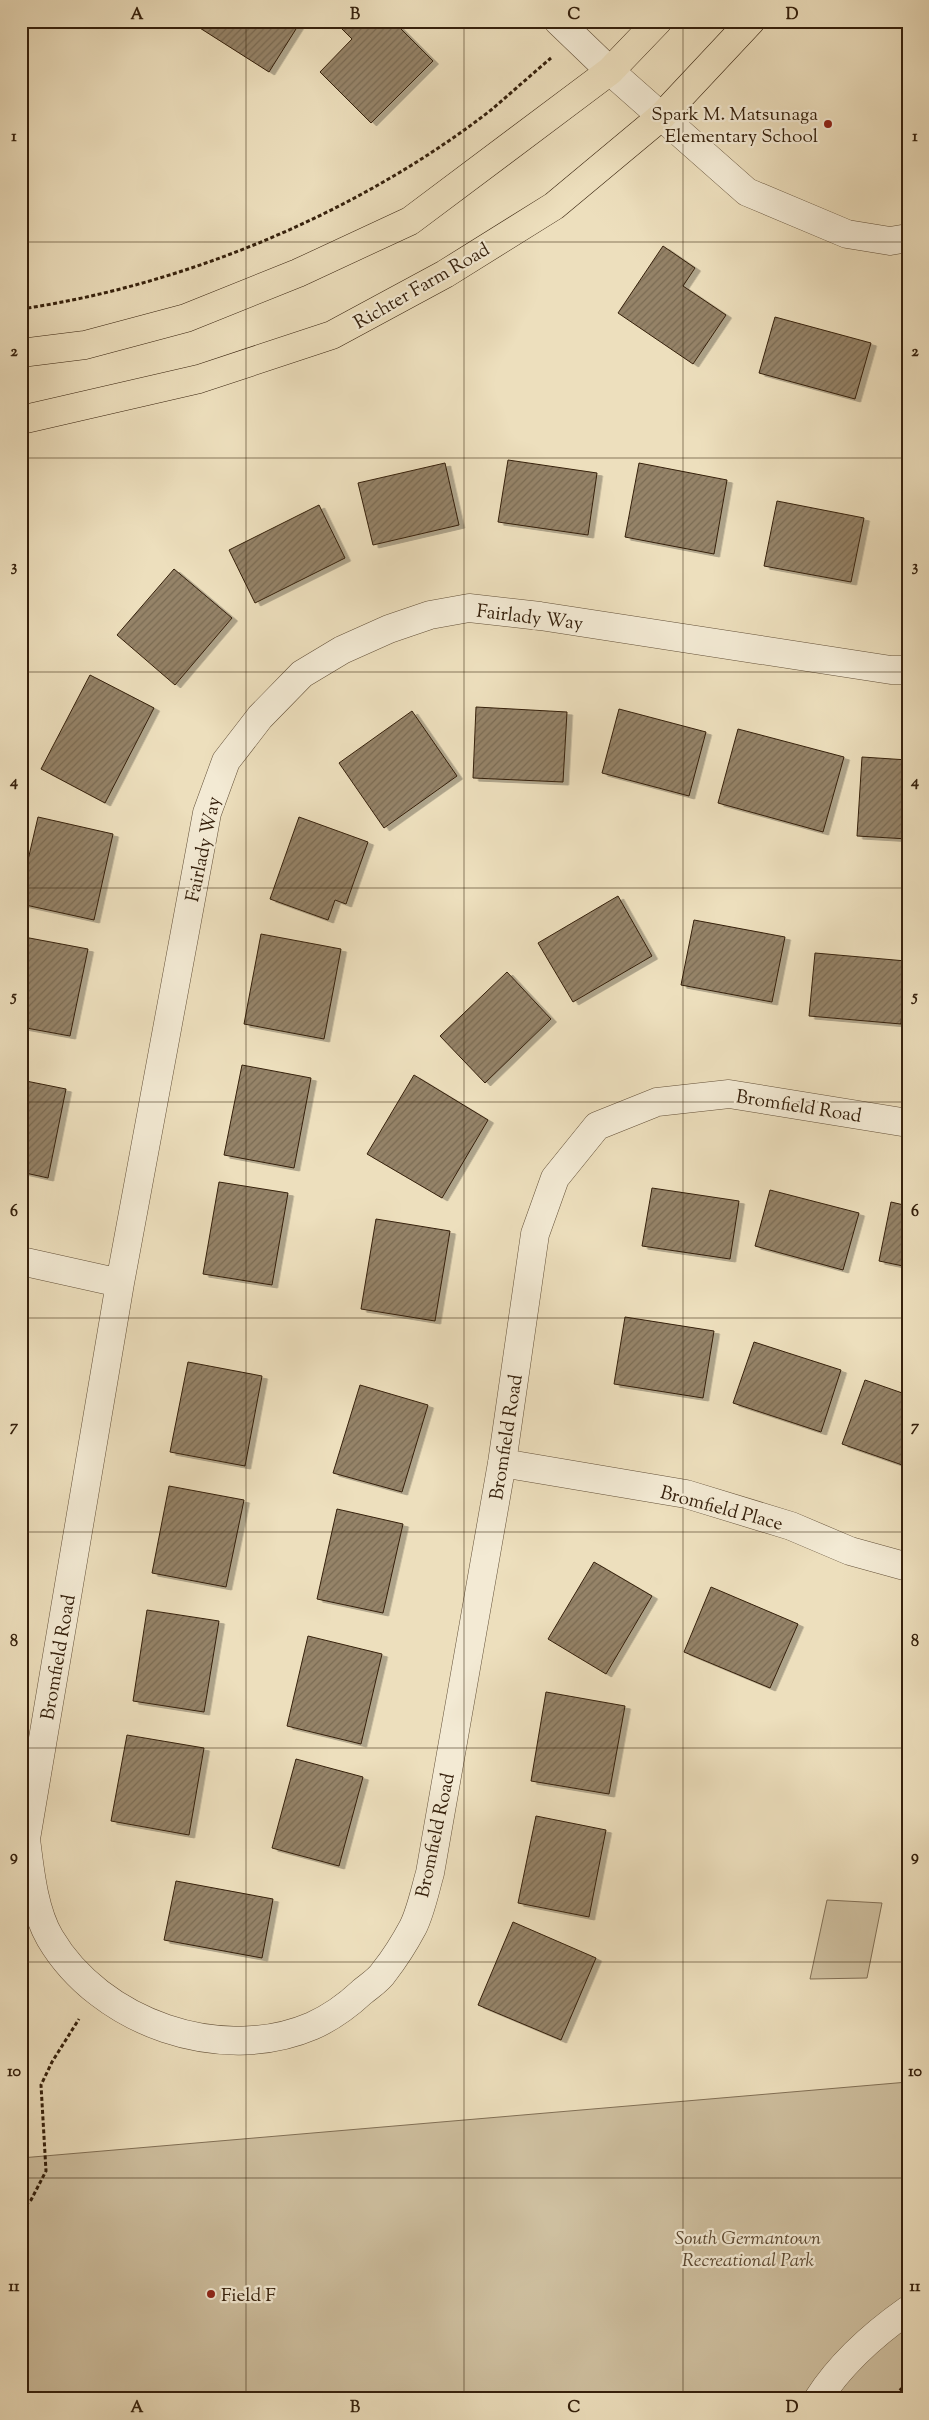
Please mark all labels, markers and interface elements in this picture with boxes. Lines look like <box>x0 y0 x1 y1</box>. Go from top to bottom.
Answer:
text: A <box>131 4 144 27</box>
text: B <box>350 4 360 27</box>
text: C <box>568 4 581 27</box>
text: D <box>786 4 799 27</box>
place label: Spark M. Matsunaga Elementary School <box>651 102 818 151</box>
marker: Spark M. Matsunaga Elementary School <box>822 118 834 130</box>
text: 1 <box>11 126 17 149</box>
text: 1 <box>912 126 918 149</box>
street label: Richter Farm Road <box>349 237 496 337</box>
text: 2 <box>10 341 18 364</box>
text: 2 <box>911 341 919 364</box>
text: 3 <box>11 556 18 579</box>
text: 3 <box>912 556 919 579</box>
street label: Fairlady Way <box>475 599 585 638</box>
text: 4 <box>9 771 18 794</box>
text: 4 <box>910 771 919 794</box>
street label: Fairlady Way <box>180 794 229 905</box>
text: 5 <box>9 986 17 1009</box>
text: 5 <box>910 986 918 1009</box>
street label: Bromfield Road <box>734 1084 864 1131</box>
text: 6 <box>10 1201 18 1224</box>
text: 6 <box>911 1201 919 1224</box>
street label: Bromfield Road <box>484 1372 531 1502</box>
text: 7 <box>10 1416 19 1439</box>
text: 7 <box>911 1416 920 1439</box>
street label: Bromfield Place <box>657 1480 786 1539</box>
street label: Bromfield Road <box>35 1592 84 1722</box>
text: 8 <box>10 1631 18 1654</box>
text: 8 <box>911 1631 919 1654</box>
street label: Bromfield Road <box>410 1770 463 1900</box>
text: 9 <box>10 1846 18 1869</box>
text: 9 <box>911 1846 919 1869</box>
text: 10 <box>7 2061 21 2084</box>
text: 10 <box>908 2061 922 2084</box>
park label: South Germantown Recreational Park <box>675 2226 821 2275</box>
text: 11 <box>9 2276 20 2299</box>
text: 11 <box>910 2276 921 2299</box>
place label: Field F <box>221 2283 276 2310</box>
marker: Field F <box>205 2288 217 2300</box>
text: A <box>131 2397 144 2420</box>
text: B <box>350 2397 360 2420</box>
text: C <box>568 2397 581 2420</box>
text: D <box>786 2397 799 2420</box>

